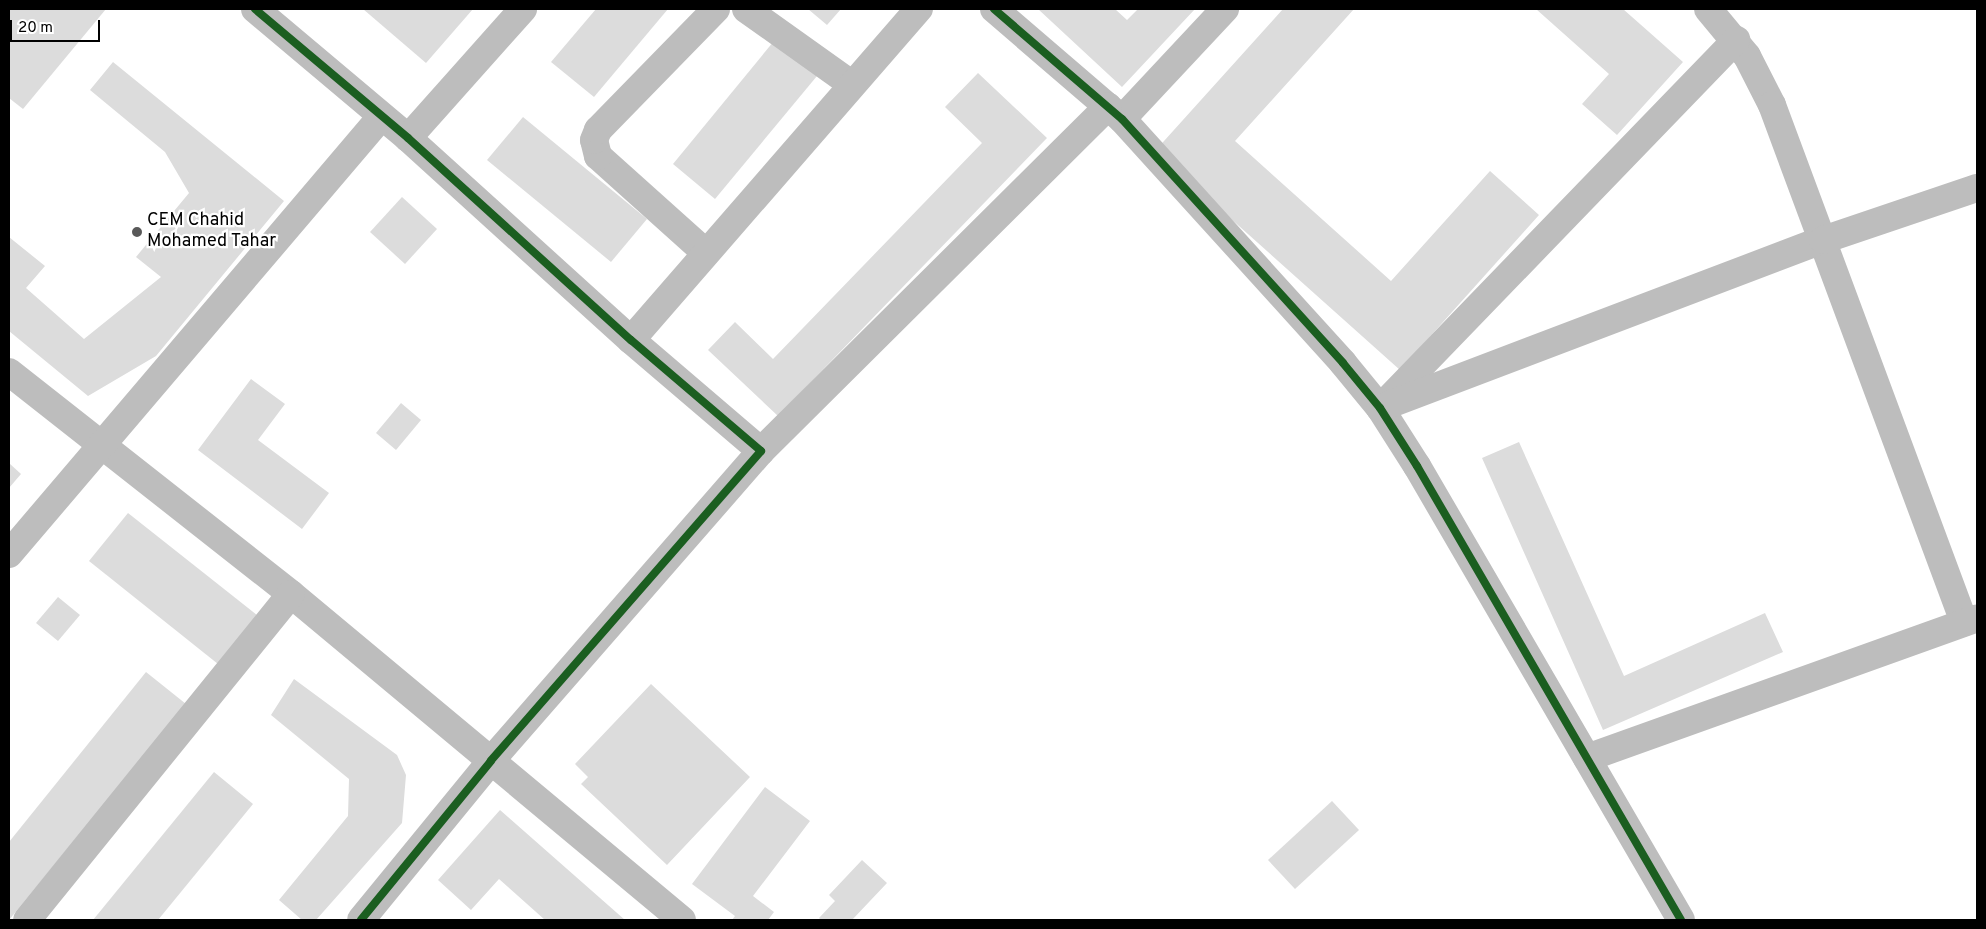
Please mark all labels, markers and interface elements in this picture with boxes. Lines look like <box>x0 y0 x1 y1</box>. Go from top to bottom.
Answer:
scale bar <box>12 10 102 42</box>
text: 20 m <box>18 19 53 38</box>
place label: CEM Chahid Mohamed Tahar <box>147 211 277 253</box>
marker: CEM Chahid Mohamed Tahar <box>131 226 143 238</box>

